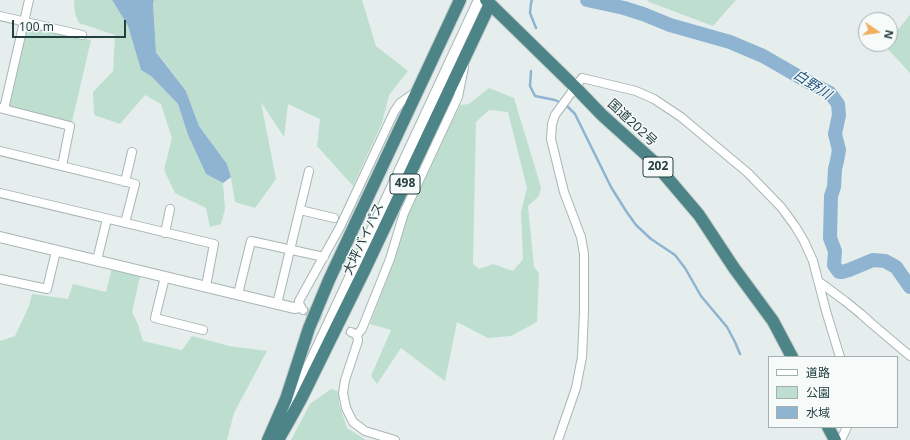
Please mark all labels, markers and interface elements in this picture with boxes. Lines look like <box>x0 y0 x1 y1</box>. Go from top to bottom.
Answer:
scale bar <box>14 12 128 38</box>
north arrow <box>858 12 898 52</box>
text: 100 m <box>19 18 54 35</box>
text: N <box>881 29 898 41</box>
water label: 白野川 <box>790 67 834 103</box>
street label: 国道202号 <box>604 96 660 150</box>
road number: 202 <box>643 157 673 177</box>
road number: 498 <box>390 174 420 194</box>
street label: 大坪バイパス <box>340 200 388 278</box>
legend <box>768 356 898 428</box>
text: 道路 <box>806 364 830 381</box>
text: 公園 <box>806 384 830 401</box>
text: 水域 <box>806 404 830 421</box>

